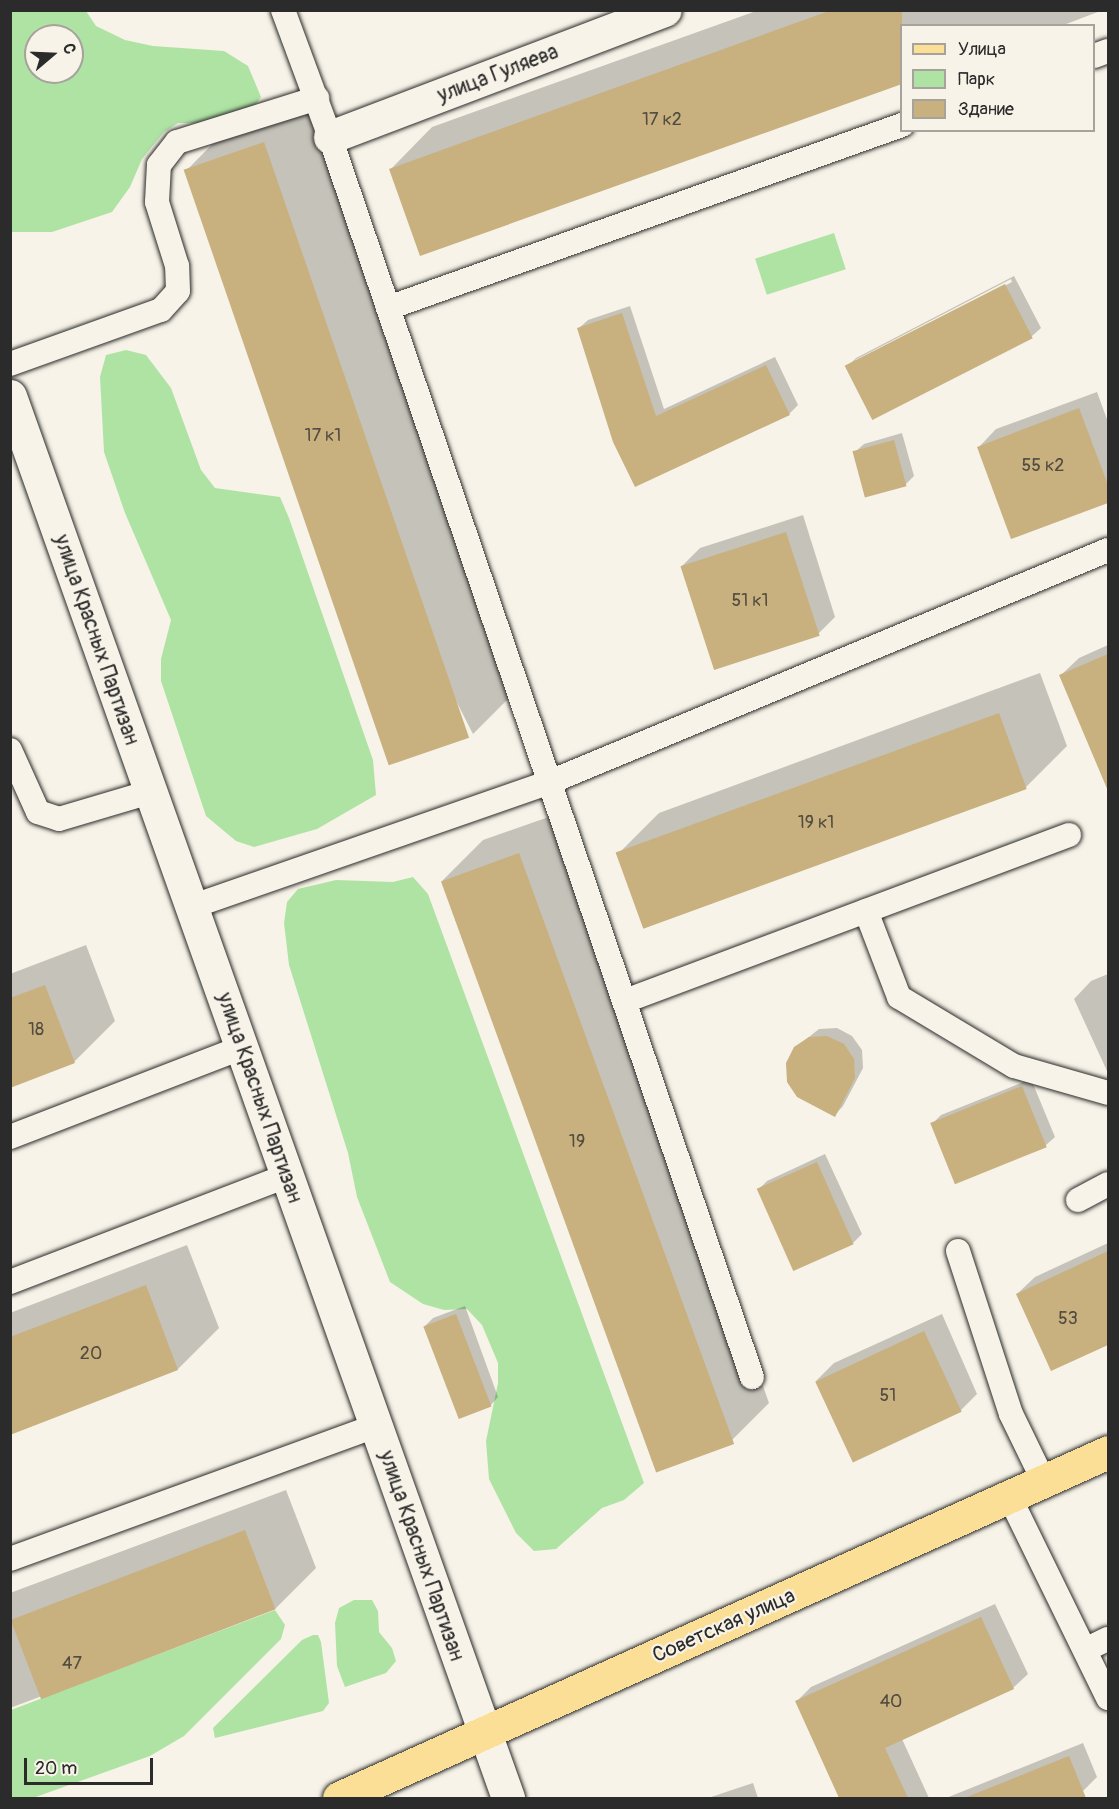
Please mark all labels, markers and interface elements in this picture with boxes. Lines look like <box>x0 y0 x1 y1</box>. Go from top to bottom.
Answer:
north arrow <box>24 24 84 84</box>
legend <box>900 24 1095 132</box>
text: Улица <box>958 38 1006 61</box>
street label: улица Гуляева <box>434 39 562 109</box>
text: С <box>58 41 80 57</box>
text: Парк <box>958 68 995 91</box>
text: Здание <box>958 98 1014 121</box>
house number: 17 к2 <box>642 109 682 131</box>
house number: 17 к1 <box>305 425 341 447</box>
house number: 55 к2 <box>1022 455 1064 477</box>
street label: улица Красных Партизан <box>48 532 144 748</box>
house number: 51 к1 <box>731 590 769 612</box>
house number: 19 к1 <box>798 812 834 834</box>
street label: улица Красных Партизан <box>211 990 307 1206</box>
house number: 18 <box>28 1019 44 1041</box>
house number: 19 <box>569 1131 585 1153</box>
house number: 53 <box>1058 1308 1078 1330</box>
house number: 20 <box>80 1343 102 1365</box>
house number: 51 <box>880 1385 896 1407</box>
street label: улица Красных Партизан <box>373 1448 469 1664</box>
street label: Советская улица <box>649 1583 799 1669</box>
house number: 47 <box>62 1653 82 1675</box>
house number: 40 <box>880 1691 902 1713</box>
scale bar <box>27 1746 156 1784</box>
text: 20 m <box>35 1757 77 1780</box>

